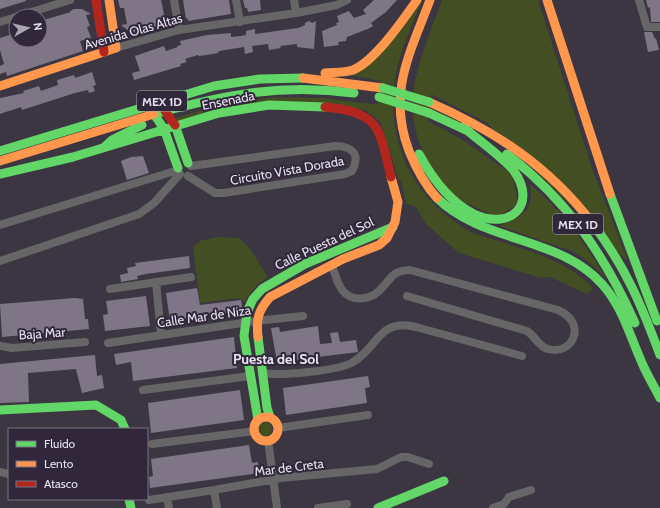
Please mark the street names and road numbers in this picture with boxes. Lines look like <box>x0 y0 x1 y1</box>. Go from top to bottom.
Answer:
street label: Avenida Olas Altas <box>82 9 185 53</box>
street label: Ensenada <box>200 87 256 113</box>
road number: MEX 1D <box>137 91 187 111</box>
street label: Circuito Vista Dorada <box>229 152 346 188</box>
street label: Calle Puesta del Sol <box>272 213 376 273</box>
road number: MEX 1D <box>553 214 603 234</box>
street label: Calle Mar de Niza <box>156 301 253 331</box>
street label: Baja Mar <box>18 323 67 344</box>
street label: Mar de Creta <box>253 455 325 479</box>

